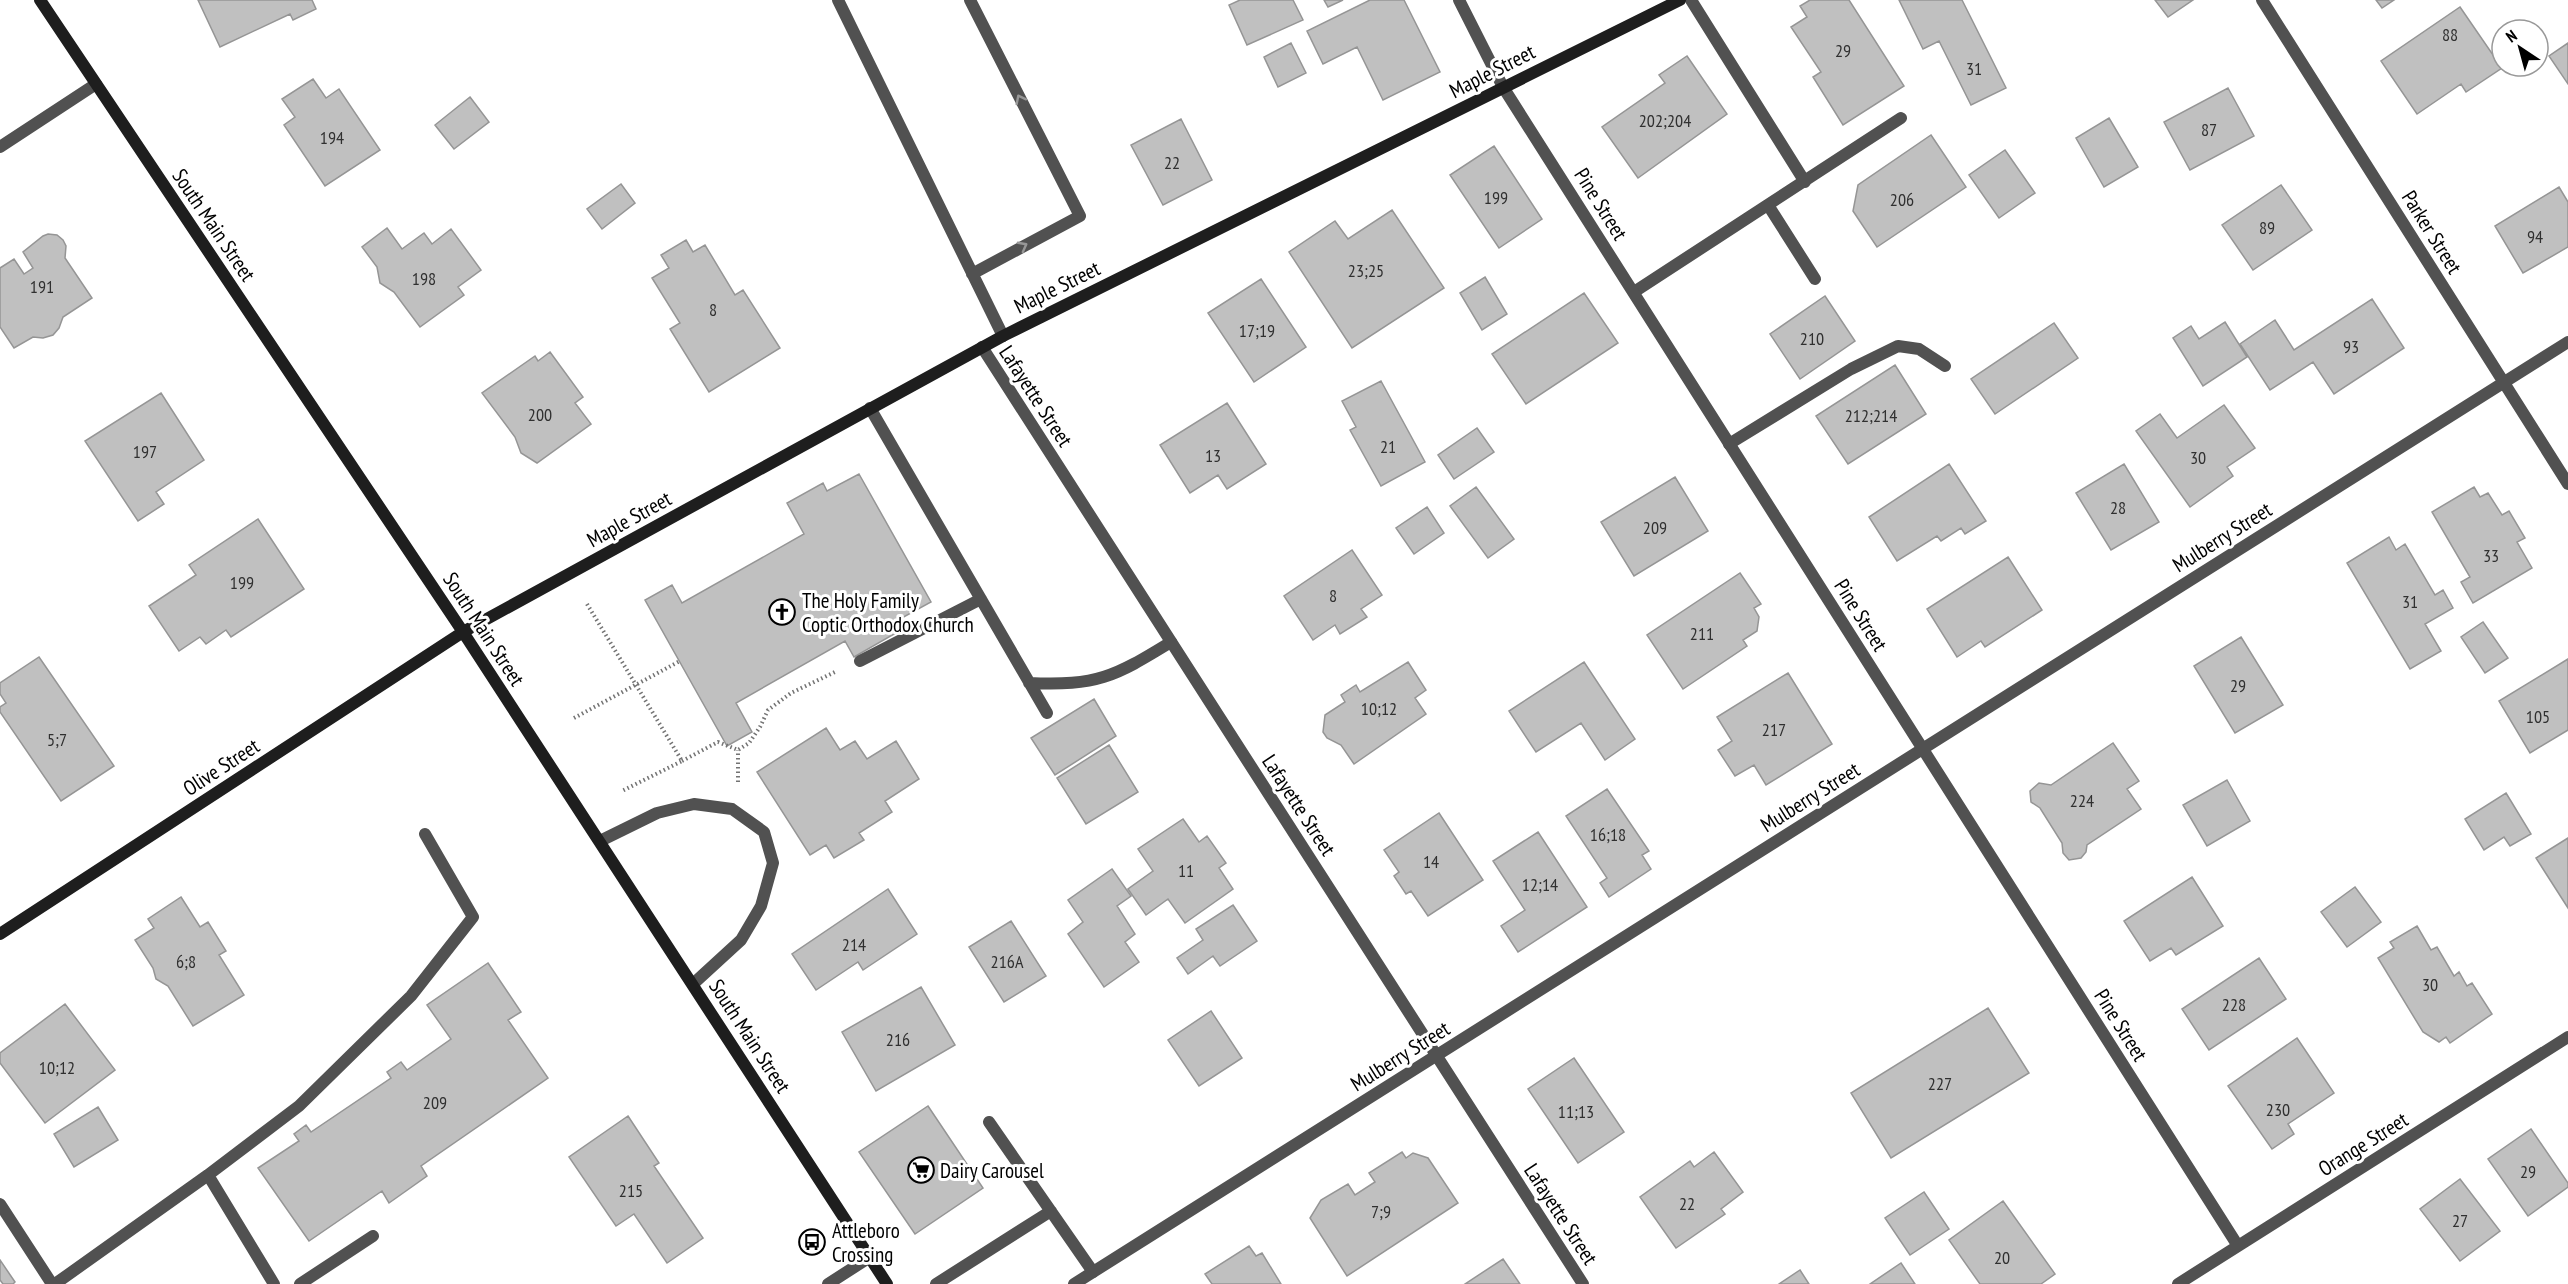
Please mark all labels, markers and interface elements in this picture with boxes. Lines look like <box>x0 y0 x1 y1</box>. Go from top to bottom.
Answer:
north arrow <box>2490 18 2550 78</box>
house number: 88 <box>2442 23 2458 46</box>
text: N <box>2502 25 2521 46</box>
street label: Maple Street <box>1445 38 1539 104</box>
house number: 29 <box>1835 39 1851 62</box>
house number: 31 <box>1966 57 1982 80</box>
one-way arrow <box>1016 95 1027 105</box>
house number: 202;204 <box>1639 109 1691 132</box>
house number: 87 <box>2201 118 2217 141</box>
house number: 194 <box>320 126 344 149</box>
house number: 22 <box>1164 151 1180 174</box>
street label: Pine Street <box>1568 163 1634 245</box>
street label: South Main Street <box>166 164 262 287</box>
street label: Parker Street <box>2396 185 2468 279</box>
house number: 199 <box>1484 186 1508 209</box>
house number: 206 <box>1890 188 1914 211</box>
house number: 89 <box>2259 216 2275 239</box>
house number: 94 <box>2527 225 2543 248</box>
one-way arrow <box>1017 242 1027 253</box>
street label: Maple Street <box>1010 255 1105 319</box>
house number: 23;25 <box>1348 259 1384 282</box>
house number: 198 <box>412 267 436 290</box>
house number: 191 <box>30 275 54 298</box>
house number: 8 <box>709 298 717 321</box>
house number: 17;19 <box>1239 319 1275 342</box>
house number: 210 <box>1800 327 1824 350</box>
house number: 93 <box>2343 335 2359 358</box>
street label: Lafayette Street <box>993 340 1079 452</box>
house number: 200 <box>528 403 552 426</box>
house number: 212;214 <box>1845 404 1897 427</box>
house number: 21 <box>1380 435 1396 458</box>
house number: 197 <box>133 440 157 463</box>
house number: 13 <box>1205 444 1221 467</box>
house number: 30 <box>2190 446 2206 469</box>
street label: Maple Street <box>582 485 676 553</box>
house number: 28 <box>2110 496 2126 519</box>
street label: Mulberry Street <box>2167 496 2277 578</box>
house number: 209 <box>1643 516 1667 539</box>
house number: 33 <box>2483 544 2499 567</box>
street label: South Main Street <box>437 567 531 691</box>
house number: 199 <box>230 571 254 594</box>
street label: Pine Street <box>1828 574 1894 656</box>
house number: 8 <box>1329 584 1337 607</box>
place label: The Holy Family Coptic Orthodox Church <box>802 587 974 638</box>
house number: 31 <box>2402 590 2418 613</box>
church icon: The Holy Family Coptic Orthodox Church <box>767 597 797 627</box>
house number: 211 <box>1690 622 1714 645</box>
house number: 29 <box>2230 674 2246 697</box>
house number: 10;12 <box>1361 697 1397 720</box>
house number: 105 <box>2526 705 2550 728</box>
house number: 217 <box>1762 718 1786 741</box>
house number: 5;7 <box>47 728 67 751</box>
street label: Olive Street <box>178 732 264 802</box>
street label: Lafayette Street <box>1256 749 1342 861</box>
street label: Mulberry Street <box>1755 756 1865 838</box>
house number: 224 <box>2070 789 2094 812</box>
house number: 16;18 <box>1590 823 1626 846</box>
house number: 14 <box>1423 850 1439 873</box>
house number: 11 <box>1178 859 1194 882</box>
house number: 12;14 <box>1522 873 1558 896</box>
house number: 214 <box>842 933 866 956</box>
house number: 6;8 <box>176 950 196 973</box>
house number: 216A <box>991 950 1024 973</box>
house number: 30 <box>2422 973 2438 996</box>
street label: South Main Street <box>703 974 797 1098</box>
street label: Pine Street <box>2088 984 2154 1066</box>
house number: 228 <box>2222 993 2246 1016</box>
street label: Mulberry Street <box>1345 1015 1455 1097</box>
house number: 216 <box>886 1028 910 1051</box>
house number: 10;12 <box>39 1056 75 1079</box>
house number: 227 <box>1928 1072 1952 1095</box>
house number: 209 <box>423 1091 447 1114</box>
house number: 230 <box>2266 1098 2290 1121</box>
house number: 11;13 <box>1558 1100 1594 1123</box>
street label: Orange Street <box>2313 1106 2413 1182</box>
supermarket icon: Dairy Carousel <box>906 1155 936 1185</box>
place label: Dairy Carousel <box>940 1157 1044 1184</box>
street label: Lafayette Street <box>1518 1158 1604 1270</box>
house number: 29 <box>2520 1160 2536 1183</box>
house number: 215 <box>619 1179 643 1202</box>
house number: 22 <box>1679 1192 1695 1215</box>
house number: 7;9 <box>1371 1200 1391 1223</box>
house number: 27 <box>2452 1209 2468 1232</box>
place label: Attleboro Crossing <box>832 1217 900 1268</box>
bus stop icon: Attleboro Crossing <box>797 1227 827 1257</box>
house number: 20 <box>1994 1246 2010 1269</box>

